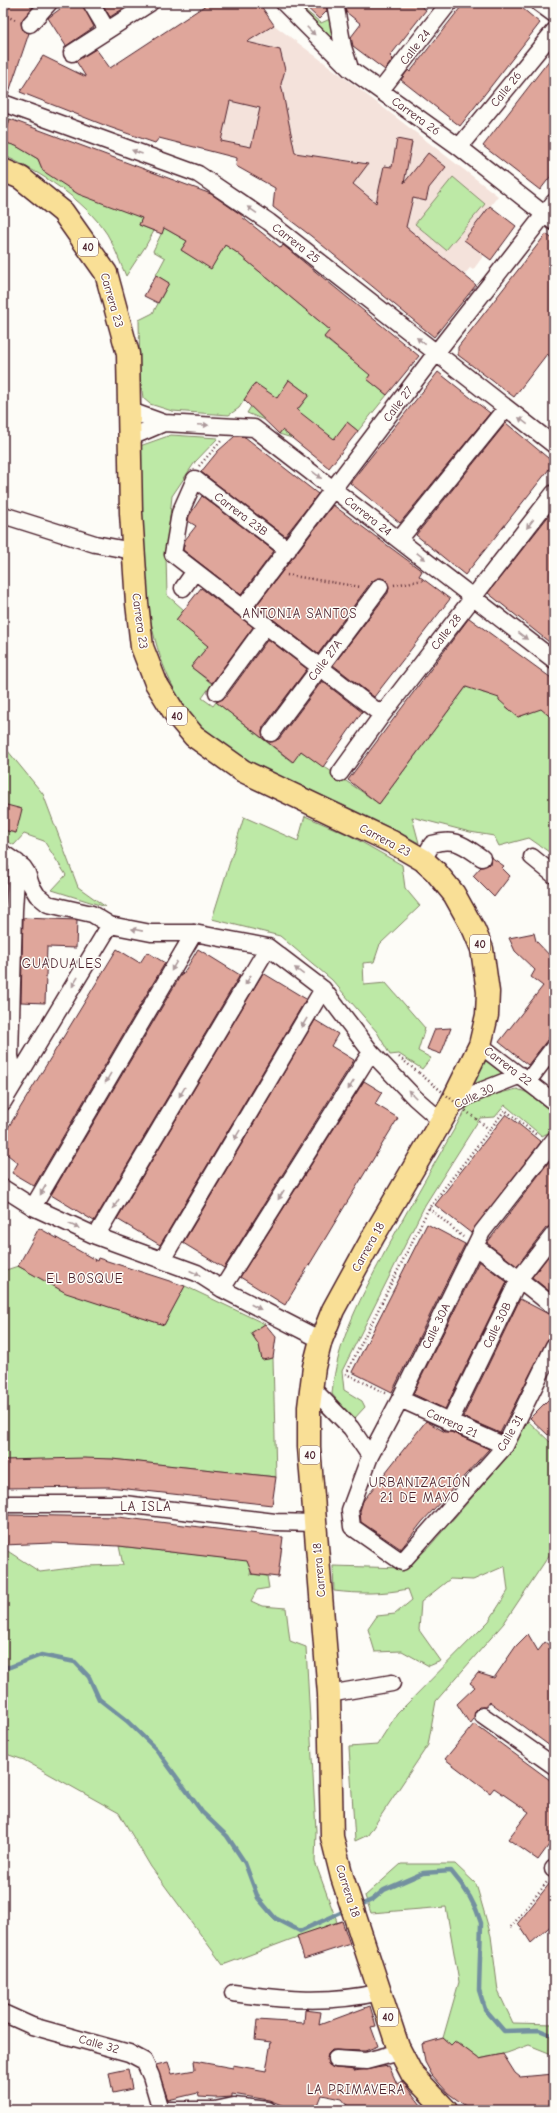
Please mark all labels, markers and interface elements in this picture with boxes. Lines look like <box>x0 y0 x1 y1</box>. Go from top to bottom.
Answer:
one-way arrow <box>306 26 316 36</box>
street label: Calle 24 <box>397 26 433 67</box>
street label: Calle 26 <box>487 68 525 110</box>
street label: Carrera 26 <box>389 94 443 138</box>
one-way arrow <box>130 149 142 155</box>
one-way arrow <box>246 207 257 214</box>
street label: Carrera 25 <box>269 220 323 266</box>
road number: 40 <box>78 238 98 256</box>
street label: Carrera 23 <box>98 271 126 329</box>
one-way arrow <box>416 337 427 345</box>
street label: Calle 27 <box>380 383 416 424</box>
one-way arrow <box>518 417 529 426</box>
one-way arrow <box>197 422 210 428</box>
one-way arrow <box>311 470 322 479</box>
street label: Carrera 23B <box>211 489 271 539</box>
street label: Carrera 24 <box>342 493 394 539</box>
one-way arrow <box>526 519 534 529</box>
one-way arrow <box>415 552 426 560</box>
street label: Carrera 23 <box>129 592 151 650</box>
district label: ANTONIA SANTOS <box>243 606 357 621</box>
street label: Calle 28 <box>428 611 464 653</box>
one-way arrow <box>518 632 529 640</box>
street label: Calle 27A <box>305 637 345 683</box>
road number: 40 <box>167 707 187 725</box>
street label: Carrera 23 <box>357 821 413 859</box>
one-way arrow <box>131 927 143 933</box>
road number: 40 <box>470 935 490 953</box>
district label: GUADUALES <box>22 956 102 971</box>
one-way arrow <box>171 960 178 972</box>
one-way arrow <box>294 967 305 975</box>
one-way arrow <box>244 975 252 985</box>
one-way arrow <box>71 977 79 987</box>
one-way arrow <box>300 1017 307 1029</box>
street label: Carrera 22 <box>481 1044 535 1088</box>
one-way arrow <box>105 1072 112 1084</box>
one-way arrow <box>347 1079 354 1091</box>
street label: Calle 30 <box>452 1081 496 1111</box>
one-way arrow <box>178 1086 185 1098</box>
one-way arrow <box>407 1090 417 1099</box>
one-way arrow <box>233 1130 241 1140</box>
one-way arrow <box>39 1184 46 1196</box>
one-way arrow <box>277 1190 285 1200</box>
one-way arrow <box>112 1198 119 1210</box>
street label: Carrera 18 <box>349 1220 387 1274</box>
one-way arrow <box>69 1223 80 1229</box>
one-way arrow <box>190 1270 201 1276</box>
district label: EL BOSQUE <box>46 1271 124 1286</box>
street label: Calle 30B <box>480 1300 514 1350</box>
street label: Calle 30A <box>419 1301 453 1351</box>
one-way arrow <box>251 1303 262 1310</box>
street label: Carrera 21 <box>424 1405 480 1441</box>
street label: Calle 31 <box>494 1412 526 1454</box>
road number: 40 <box>300 1446 320 1464</box>
district label: URBANIZACIÓN 21 DE MAYO <box>369 1474 471 1505</box>
district label: LA ISLA <box>120 1499 172 1514</box>
street label: Carrera 18 <box>310 1542 328 1598</box>
street label: Carrera 18 <box>333 1863 363 1919</box>
road number: 40 <box>378 2008 398 2026</box>
street label: Calle 32 <box>77 2032 121 2056</box>
district label: LA PRIMAVERA <box>307 2082 405 2097</box>

